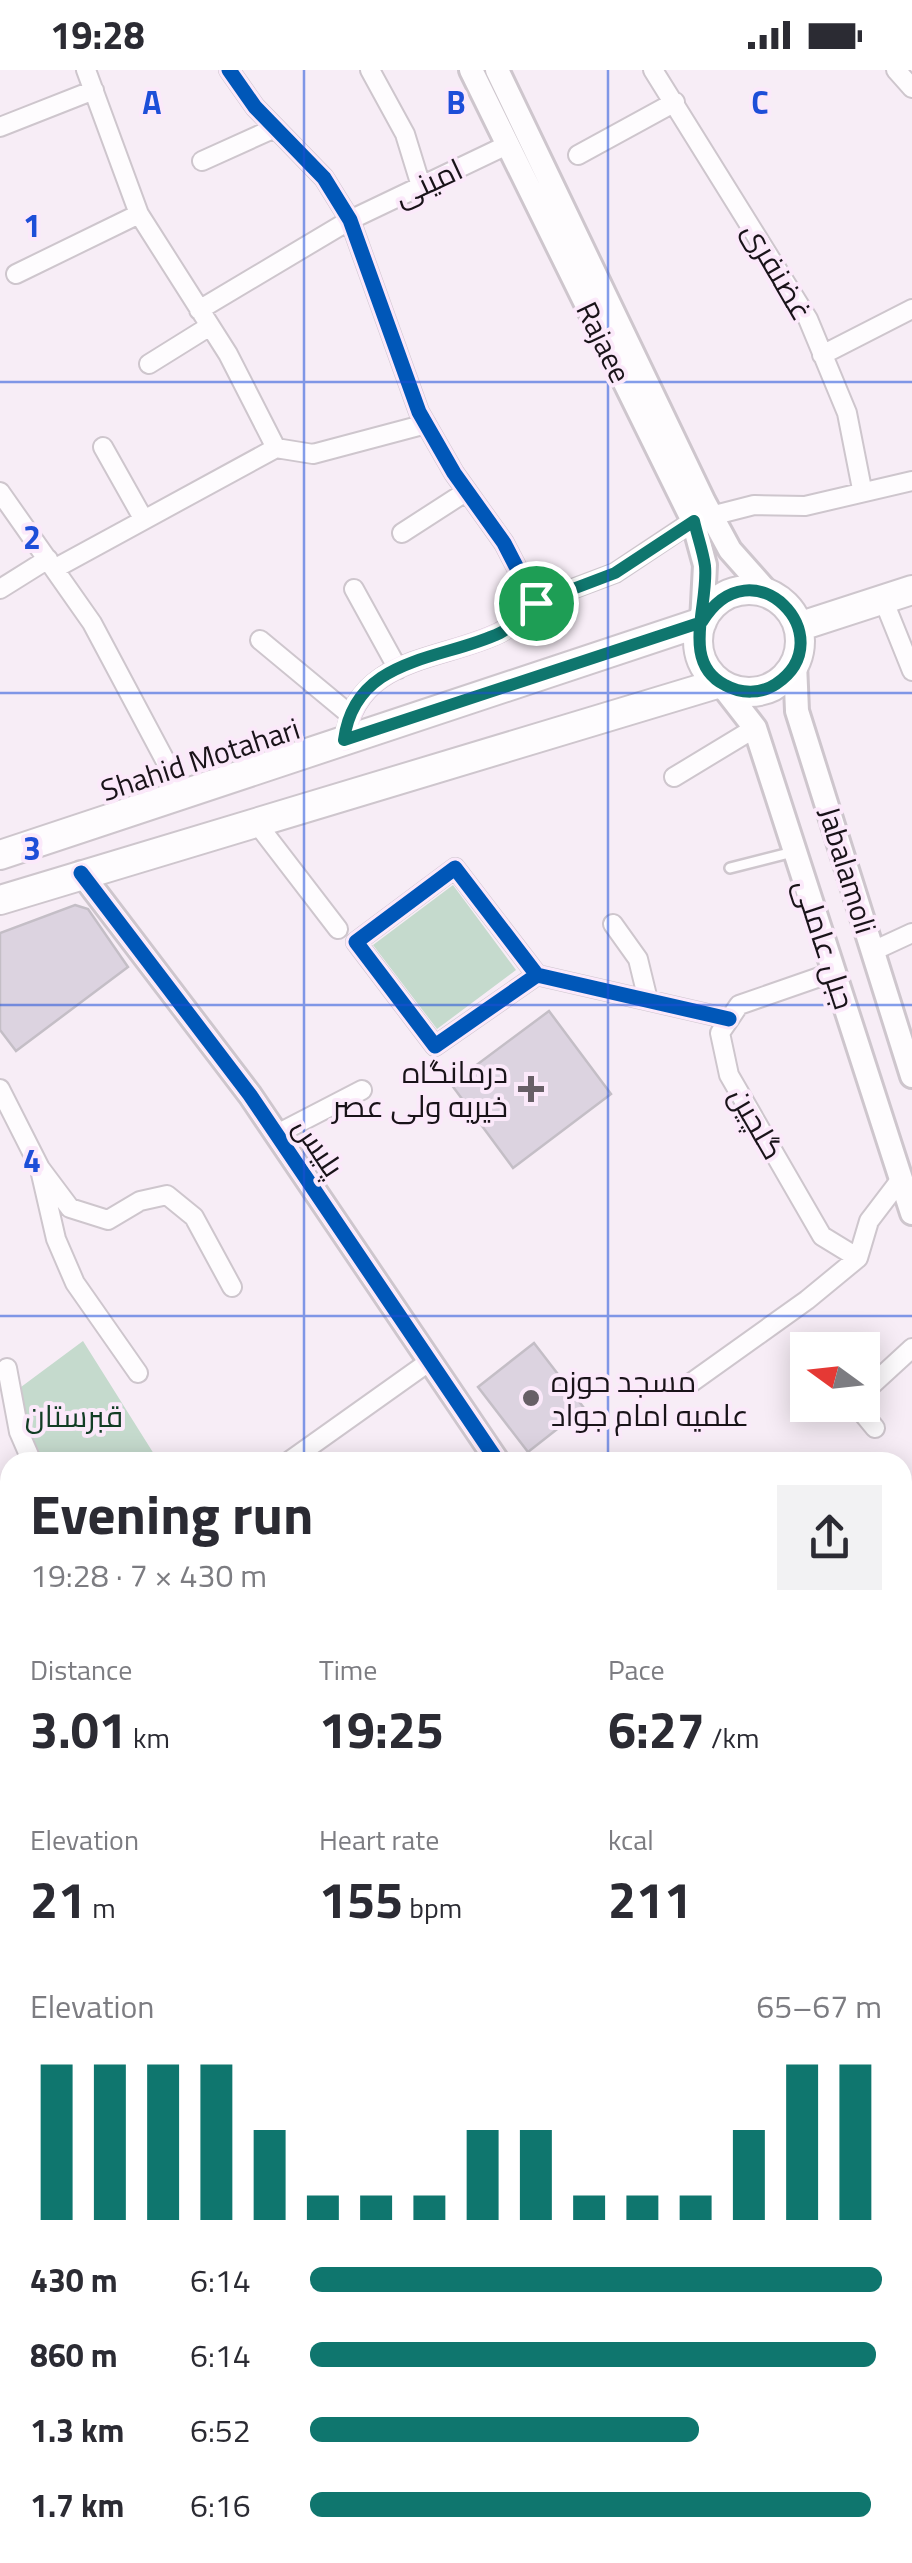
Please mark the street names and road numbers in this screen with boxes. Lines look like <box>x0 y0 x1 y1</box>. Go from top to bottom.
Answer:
street label: امینی <box>386 146 470 218</box>
street label: غضنفری <box>731 213 825 329</box>
street label: Rajaee <box>565 294 643 390</box>
street label: Shahid Motahari <box>94 705 306 813</box>
street label: Jabalamoli <box>807 801 889 939</box>
street label: جبل عاملی <box>782 873 868 1015</box>
street label: گلچین <box>718 1078 796 1168</box>
street label: پلیس <box>282 1108 356 1186</box>

